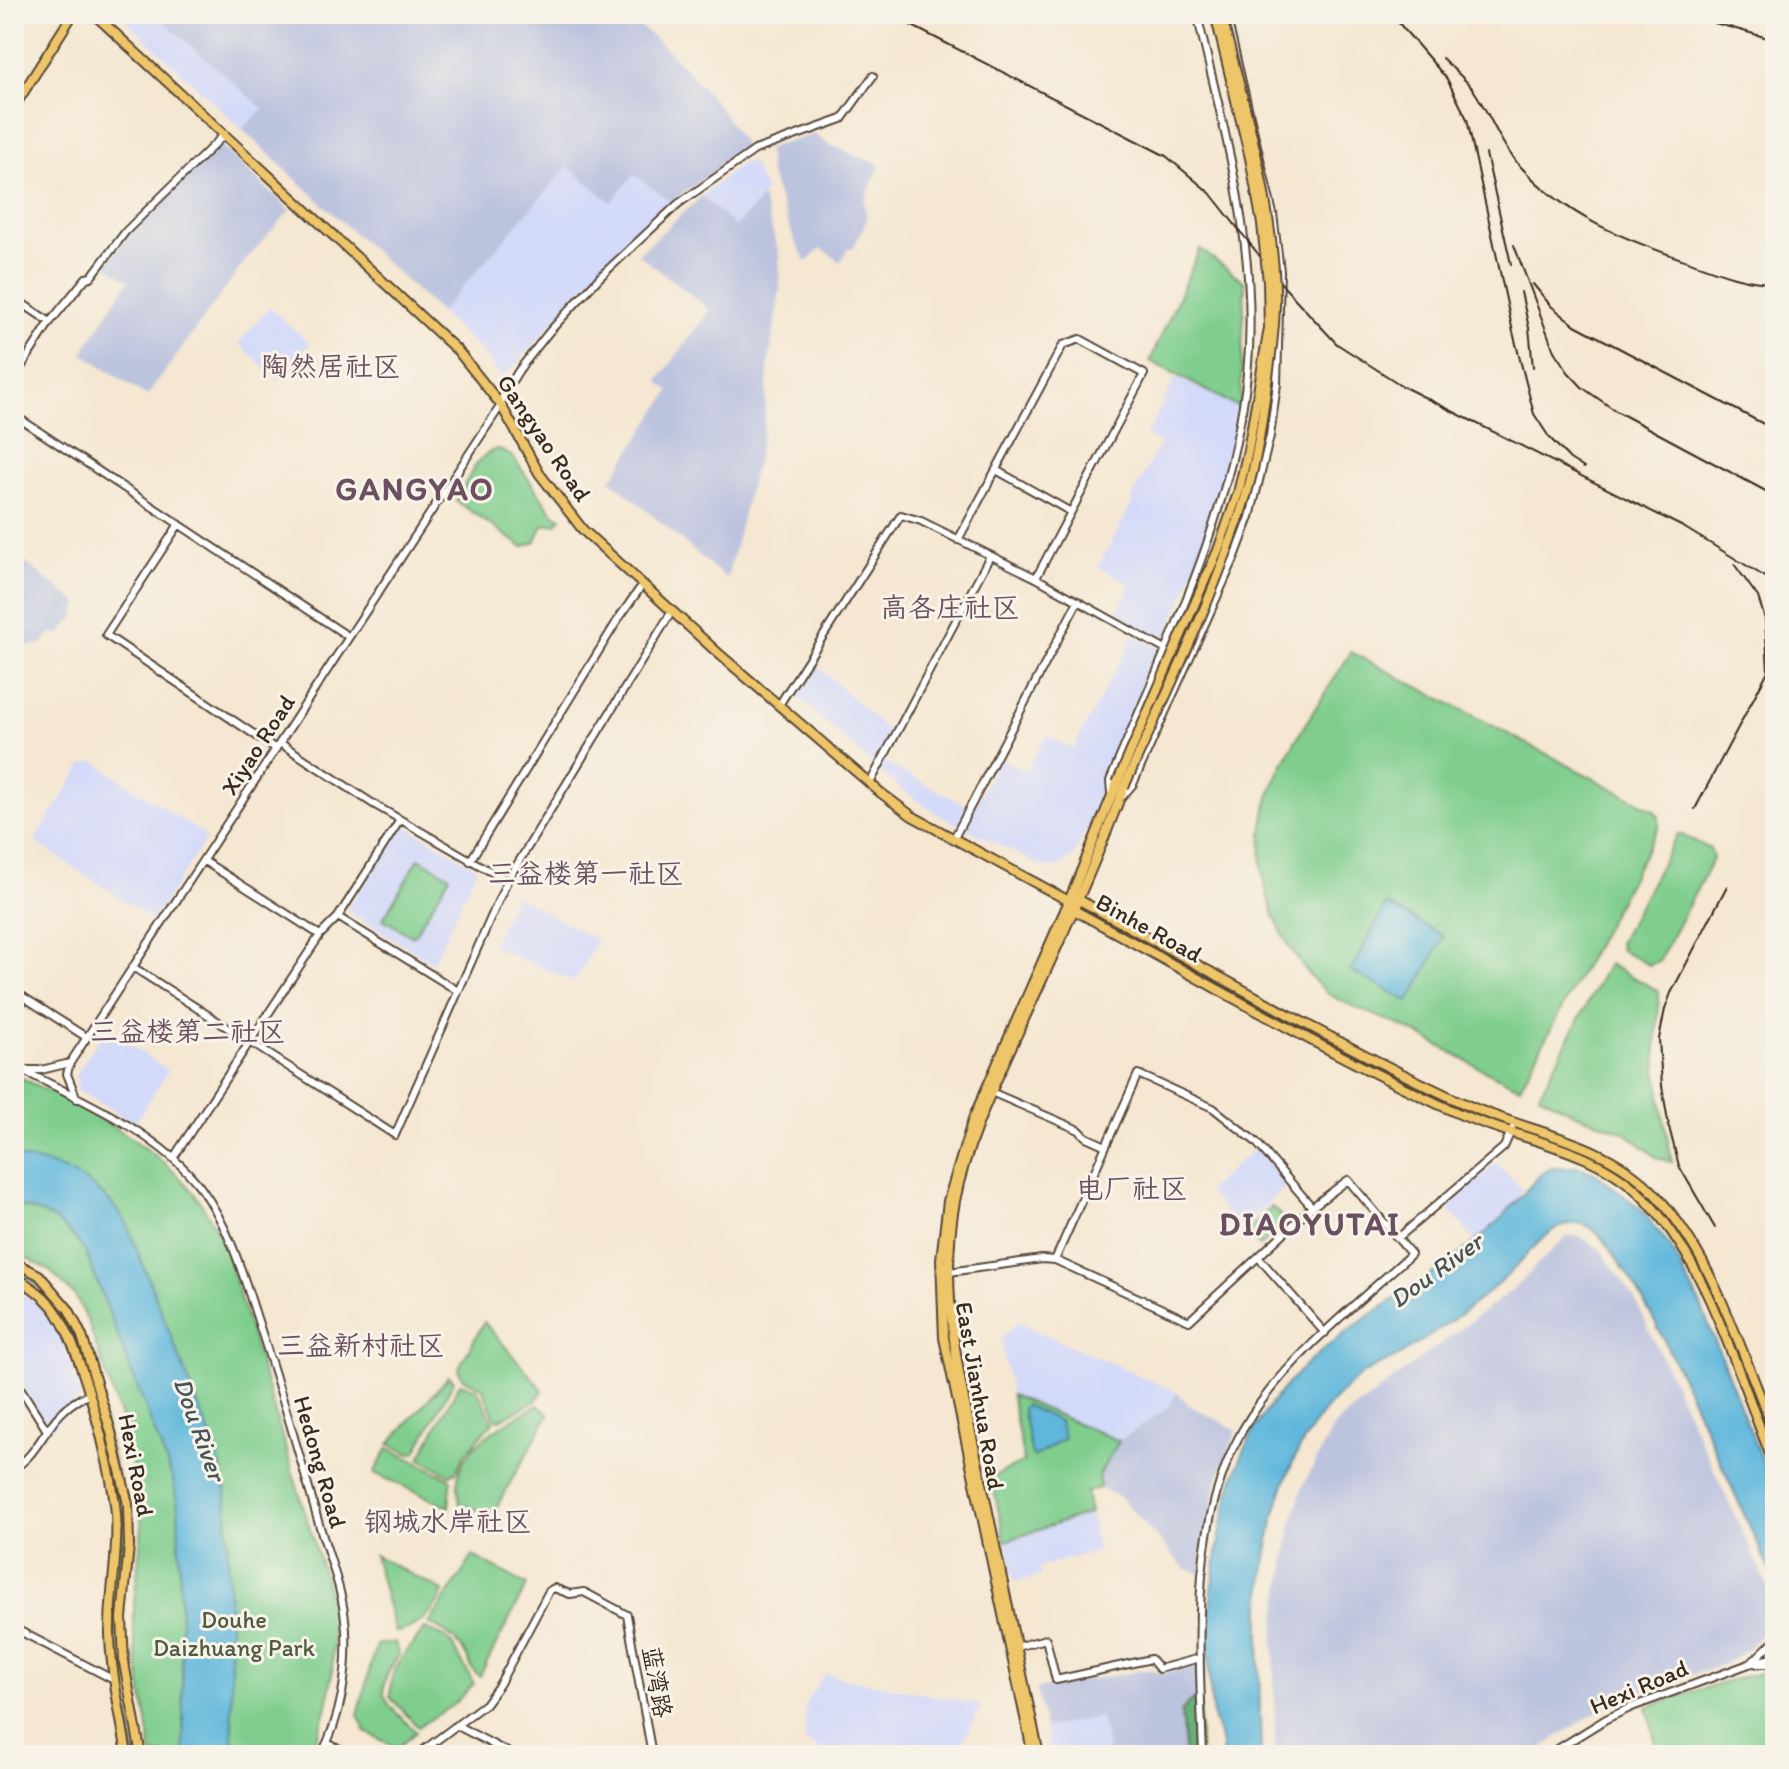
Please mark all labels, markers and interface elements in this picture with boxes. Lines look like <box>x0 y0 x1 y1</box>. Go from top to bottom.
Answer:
district label: 陶然居社区 <box>261 349 401 383</box>
street label: Gangyao Road <box>491 369 598 507</box>
district label: GANGYAO <box>335 470 495 508</box>
district label: 高各庄社区 <box>880 590 1020 624</box>
street label: Xiyao Road <box>214 689 301 801</box>
district label: 三益楼第一社区 <box>488 856 684 890</box>
street label: Binhe Road <box>1091 887 1207 969</box>
district label: 三益楼第二社区 <box>90 1014 286 1048</box>
district label: 电厂社区 <box>1076 1171 1188 1205</box>
district label: DIAOYUTAI <box>1219 1205 1401 1243</box>
water label: Dou River <box>1383 1224 1491 1315</box>
street label: East Jianhua Road <box>950 1300 1011 1492</box>
district label: 三益新村社区 <box>277 1328 445 1362</box>
water label: Dou River <box>167 1373 235 1488</box>
street label: Hedong Road <box>288 1392 353 1531</box>
street label: Hexi Road <box>112 1411 161 1519</box>
district label: 钢城水岸社区 <box>364 1504 532 1538</box>
park label: Douhe Daizhuang Park <box>153 1605 316 1662</box>
street label: 蓝湾路 <box>637 1644 678 1720</box>
street label: Hexi Road <box>1585 1653 1692 1720</box>

